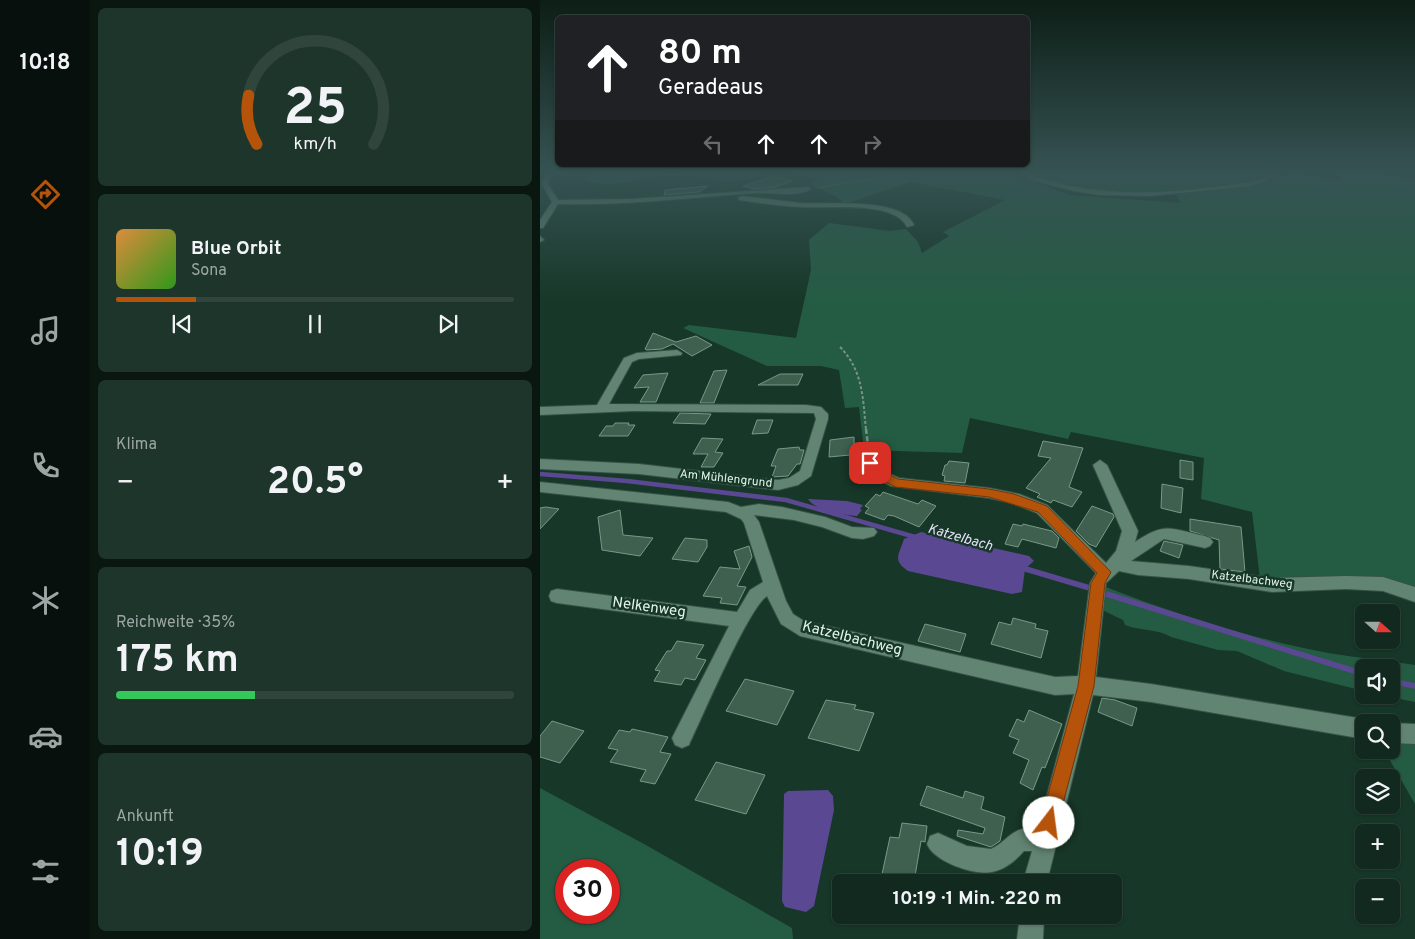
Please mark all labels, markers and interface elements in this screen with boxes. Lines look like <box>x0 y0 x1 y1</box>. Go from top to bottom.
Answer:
text: 80 m <box>658 32 742 76</box>
icon: ahead <box>575 35 640 100</box>
text: 10:18 <box>19 50 71 77</box>
text: Geradeaus <box>658 75 764 102</box>
text: 25 <box>283 77 347 143</box>
icon: left <box>699 130 727 158</box>
icon: ahead <box>752 130 780 158</box>
icon: ahead <box>805 130 833 158</box>
icon: right <box>858 130 886 158</box>
text: km/h <box>293 133 337 156</box>
icon: directions <box>28 177 63 212</box>
text: Blue Orbit <box>191 237 281 261</box>
text: Sona <box>191 261 227 281</box>
icon: previous <box>168 310 196 338</box>
icon: pause <box>301 310 329 338</box>
icon: next <box>434 310 462 338</box>
icon: music <box>28 313 63 348</box>
text: Klima <box>116 435 157 455</box>
pin <box>849 442 891 484</box>
icon: phone <box>28 448 63 483</box>
icon: arrive <box>856 449 884 477</box>
text: 20.5° <box>267 459 363 508</box>
text: − <box>116 466 134 502</box>
text: + <box>496 466 514 502</box>
street label: Am Mühlengrund <box>679 466 773 492</box>
water label: Katzelbach <box>926 521 995 555</box>
street label: Katzelbachweg <box>1210 567 1294 593</box>
icon: climate <box>28 583 63 618</box>
street label: Nelkenweg <box>611 593 687 623</box>
north arrow <box>1355 604 1400 649</box>
map controls <box>1355 604 1400 924</box>
text: Reichweite · 35% <box>116 613 235 633</box>
street label: Katzelbachweg <box>800 617 904 661</box>
text: 175 km <box>116 637 239 686</box>
button: sound <box>1355 659 1400 704</box>
button: search <box>1355 714 1400 759</box>
icon: car <box>28 719 63 754</box>
button: layers <box>1355 769 1400 814</box>
position arrow <box>1022 796 1074 848</box>
text: Ankunft <box>116 807 174 827</box>
button: + <box>1355 824 1400 869</box>
text: 10:19 <box>116 831 204 880</box>
icon: filters <box>28 854 63 889</box>
speed limit sign: 30 <box>555 859 620 924</box>
button: − <box>1355 879 1400 924</box>
text: 10:19 · 1 Min. · 220 m <box>892 887 1062 911</box>

